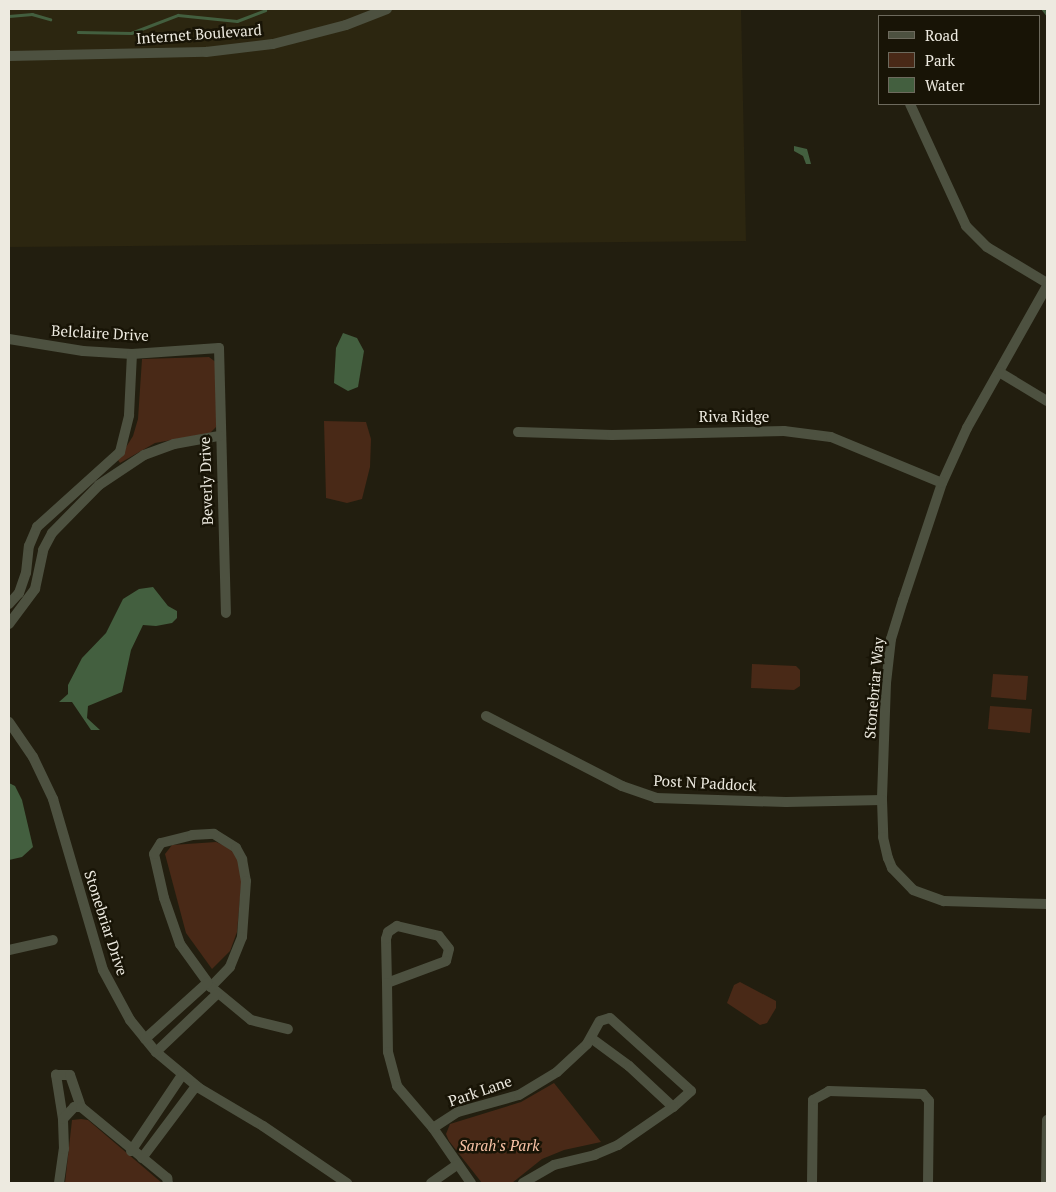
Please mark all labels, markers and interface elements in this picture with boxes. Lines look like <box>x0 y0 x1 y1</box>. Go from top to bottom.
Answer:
legend <box>878 15 1041 105</box>
street label: Internet Boulevard <box>136 21 262 47</box>
text: Road <box>925 25 958 45</box>
text: Park <box>925 50 955 70</box>
text: Water <box>925 75 964 95</box>
street label: Belclaire Drive <box>51 321 149 345</box>
street label: Riva Ridge <box>699 408 769 426</box>
street label: Beverly Drive <box>195 436 217 526</box>
street label: Stonebriar Way <box>861 636 887 740</box>
street label: Post N Paddock <box>653 771 757 795</box>
street label: Stonebriar Drive <box>81 868 131 978</box>
street label: Park Lane <box>446 1072 514 1110</box>
park label: Sarah's Park <box>459 1137 539 1155</box>

